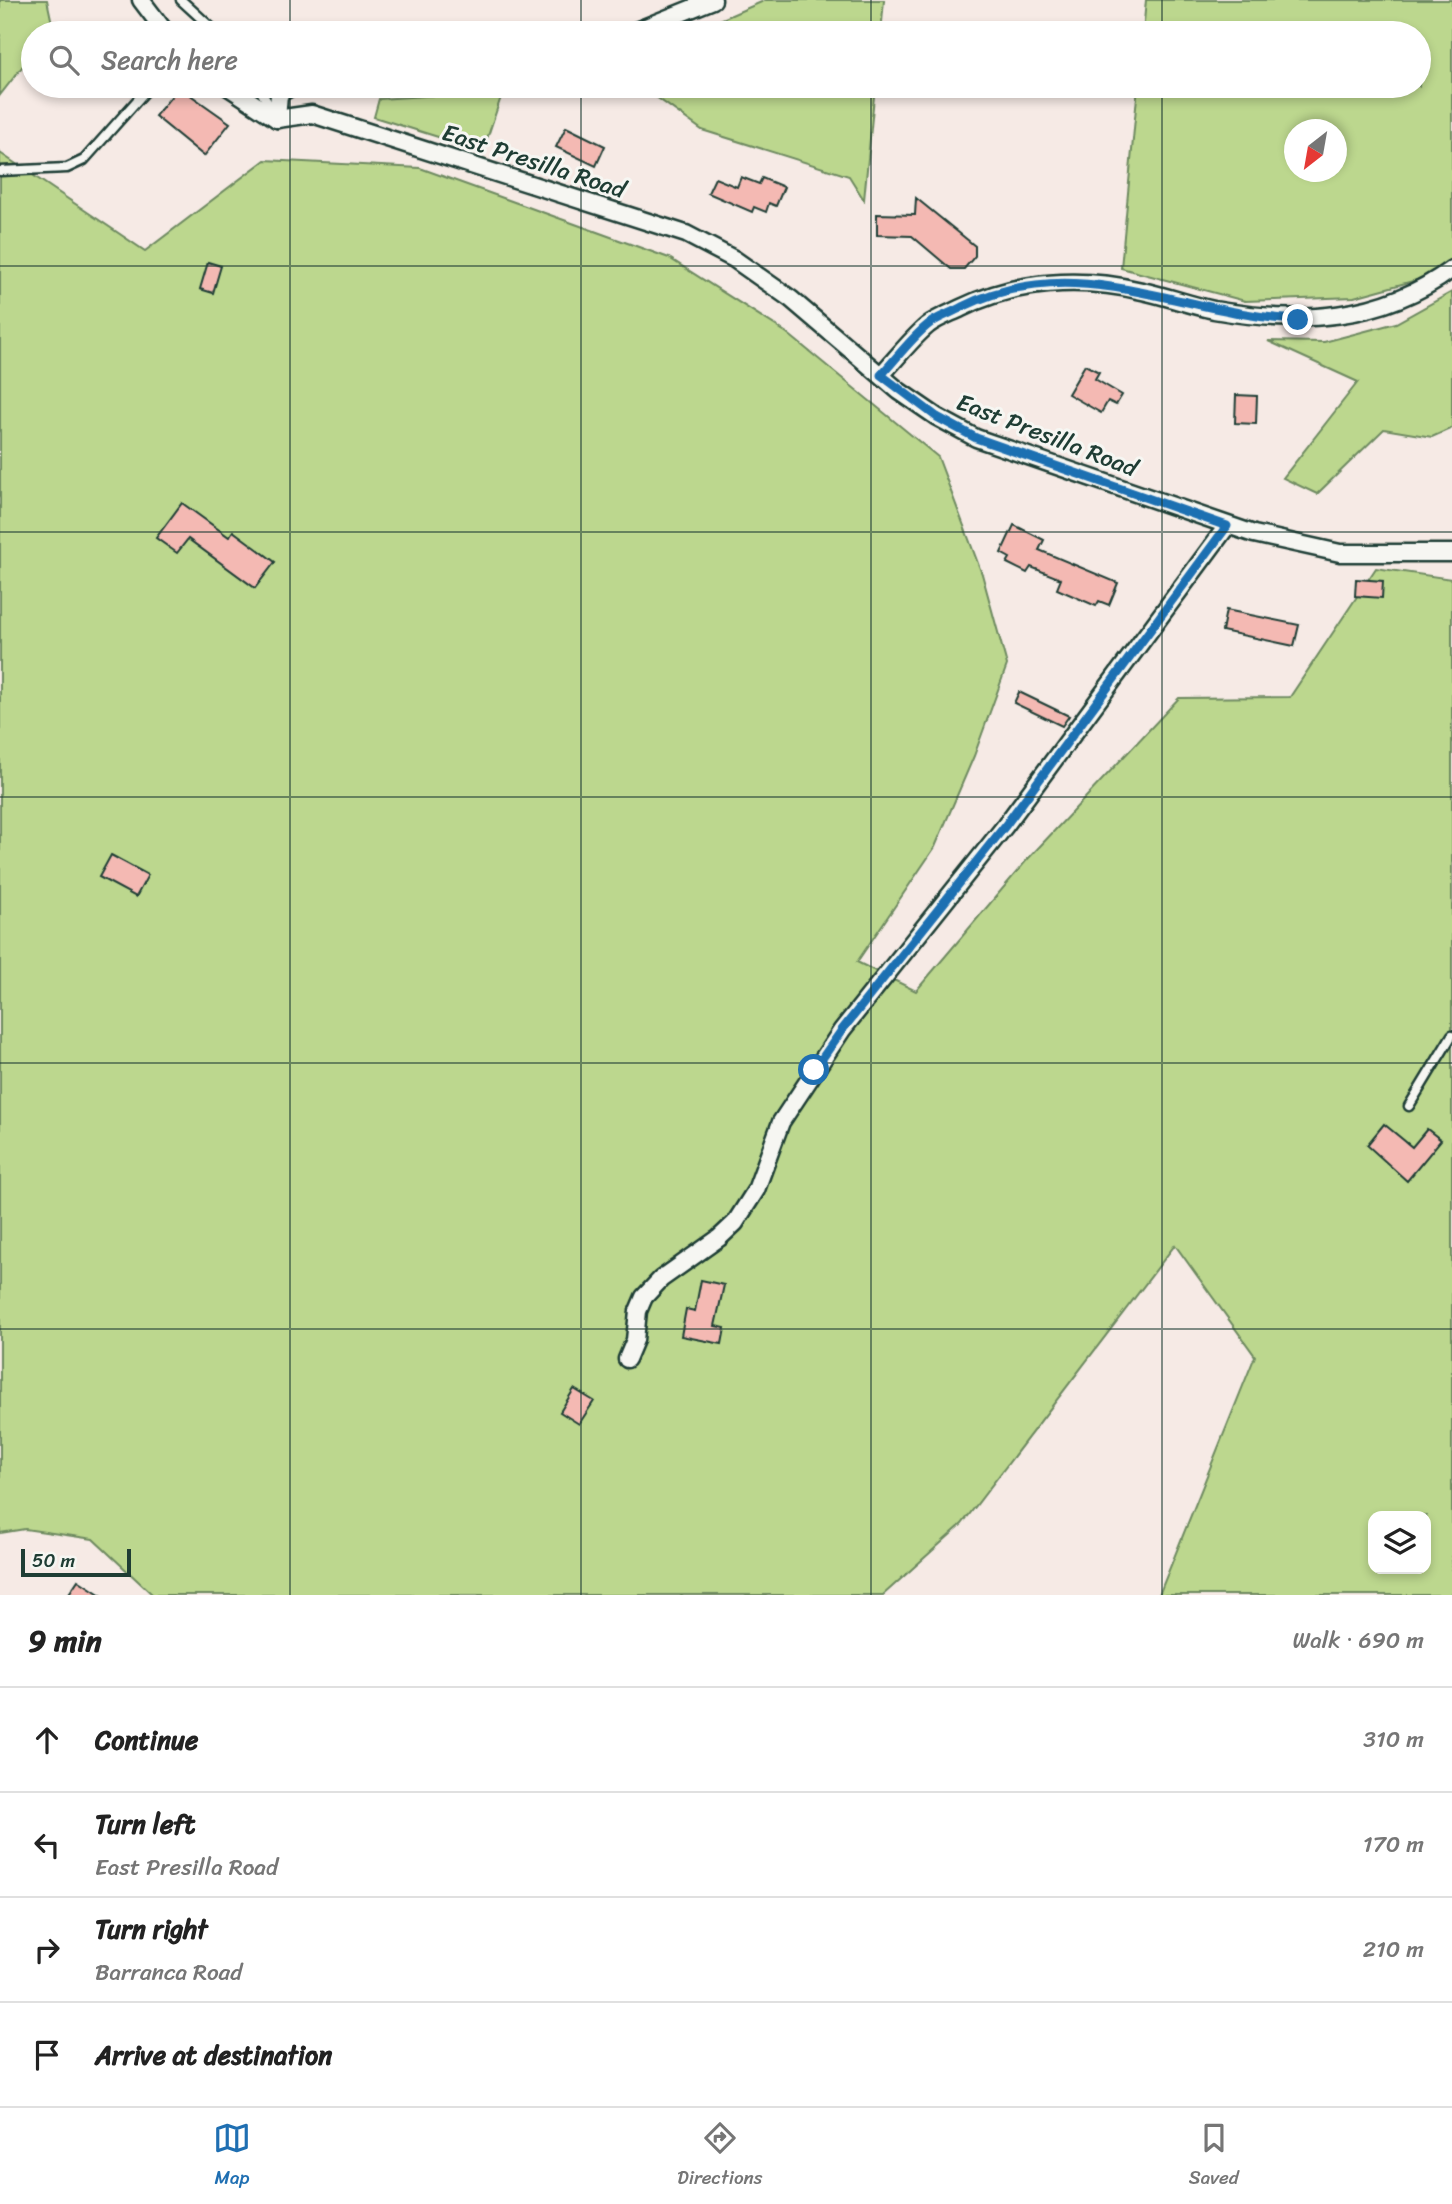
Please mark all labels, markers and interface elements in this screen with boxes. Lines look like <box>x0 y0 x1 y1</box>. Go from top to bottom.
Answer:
search box <box>21 21 1431 98</box>
text: Search here <box>101 37 238 83</box>
icon: search <box>45 41 83 79</box>
street label: East Presilla Road <box>437 112 634 211</box>
north arrow <box>1284 119 1347 182</box>
route end <box>1282 304 1313 335</box>
street label: East Presilla Road <box>950 381 1146 490</box>
route start <box>798 1054 829 1085</box>
map controls <box>1368 1511 1431 1574</box>
button: layers <box>1368 1511 1431 1574</box>
text: 50 m <box>32 1544 75 1577</box>
scale bar <box>21 1546 131 1578</box>
text: 9 min <box>28 1614 102 1668</box>
text: Walk · 690 m <box>1292 1620 1424 1661</box>
text: Continue <box>95 1717 198 1763</box>
text: 310 m <box>1363 1719 1424 1760</box>
icon: ahead <box>28 1721 66 1759</box>
text: Turn left <box>95 1801 195 1847</box>
text: 170 m <box>1363 1824 1424 1865</box>
icon: left <box>28 1826 66 1864</box>
text: East Presilla Road <box>95 1847 278 1888</box>
text: Turn right <box>95 1906 208 1952</box>
text: 210 m <box>1363 1929 1424 1970</box>
icon: right <box>28 1931 66 1969</box>
text: Barranca Road <box>95 1952 242 1993</box>
text: Arrive at destination <box>95 2032 332 2078</box>
icon: arrive <box>28 2036 66 2074</box>
tab: Map <box>213 2119 251 2194</box>
tab: Directions <box>677 2119 763 2194</box>
tab: Saved <box>1189 2119 1239 2194</box>

